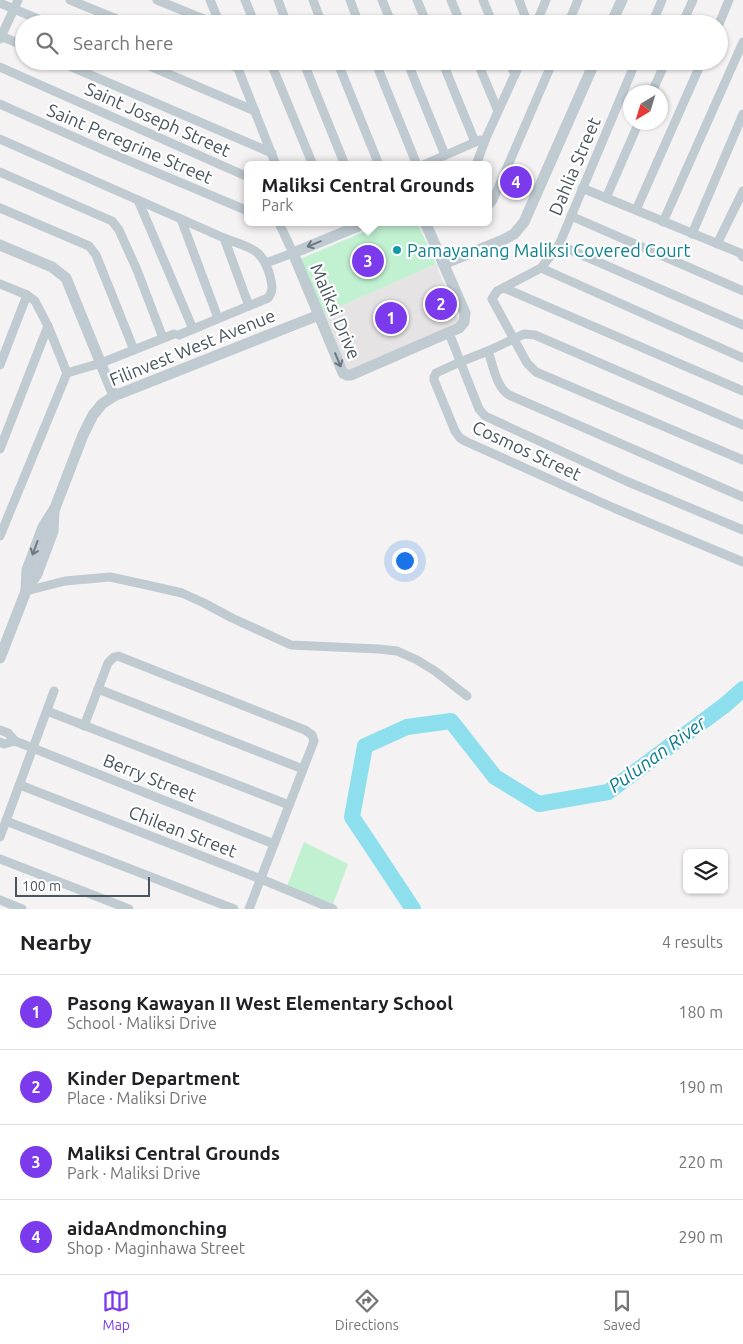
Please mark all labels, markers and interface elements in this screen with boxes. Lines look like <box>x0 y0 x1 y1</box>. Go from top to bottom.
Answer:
search box <box>15 15 728 70</box>
icon: search <box>33 29 61 57</box>
text: Search here <box>73 32 173 54</box>
street label: Saint Joseph Street <box>82 78 234 160</box>
north arrow <box>623 85 668 130</box>
street label: Saint Peregrine Street <box>44 99 216 187</box>
street label: Dahlia Street <box>544 114 604 218</box>
popup <box>244 161 492 226</box>
pin: 4 <box>500 163 532 201</box>
text: Maliksi Central Grounds <box>262 174 474 196</box>
text: Park <box>262 196 293 214</box>
one-way arrow <box>307 240 322 249</box>
place label: Pamayanang Maliksi Covered Court <box>407 240 691 260</box>
pin: 3 <box>352 242 384 280</box>
marker: Pamayanang Maliksi Covered Court <box>391 244 403 256</box>
street label: Maliksi Drive <box>307 260 365 362</box>
pin: 2 <box>425 285 457 323</box>
pin: 1 <box>375 299 407 337</box>
street label: Filinvest West Avenue <box>106 305 278 389</box>
one-way arrow <box>333 352 343 367</box>
street label: Cosmos Street <box>469 416 585 484</box>
one-way arrow <box>30 540 39 555</box>
your location <box>392 548 418 574</box>
water label: Pulunan River <box>604 711 711 797</box>
street label: Berry Street <box>101 749 199 805</box>
street label: Chilean Street <box>126 801 240 861</box>
map controls <box>683 849 728 894</box>
button: layers <box>683 849 728 894</box>
scale bar <box>15 874 150 897</box>
text: 100 m <box>22 878 61 894</box>
text: Nearby <box>20 930 91 954</box>
text: 4 results <box>662 933 723 951</box>
text: Pasong Kawayan II West Elementary School <box>67 992 453 1014</box>
text: 1 <box>31 1003 41 1021</box>
text: 180 m <box>678 1003 723 1021</box>
text: School · Maliksi Drive <box>67 1014 217 1032</box>
text: Kinder Department <box>67 1067 240 1089</box>
text: 2 <box>31 1078 41 1096</box>
text: 190 m <box>678 1078 723 1096</box>
text: Place · Maliksi Drive <box>67 1089 207 1107</box>
text: Maliksi Central Grounds <box>67 1142 280 1164</box>
text: 3 <box>31 1153 41 1171</box>
text: 220 m <box>678 1153 723 1171</box>
text: Park · Maliksi Drive <box>67 1164 201 1182</box>
text: aidaAndmonching <box>67 1217 227 1239</box>
text: 4 <box>31 1228 41 1246</box>
text: 290 m <box>678 1228 723 1246</box>
text: Shop · Maginhawa Street <box>67 1239 245 1257</box>
tab: Map <box>102 1287 130 1333</box>
tab: Directions <box>335 1287 399 1333</box>
tab: Saved <box>603 1287 641 1333</box>

